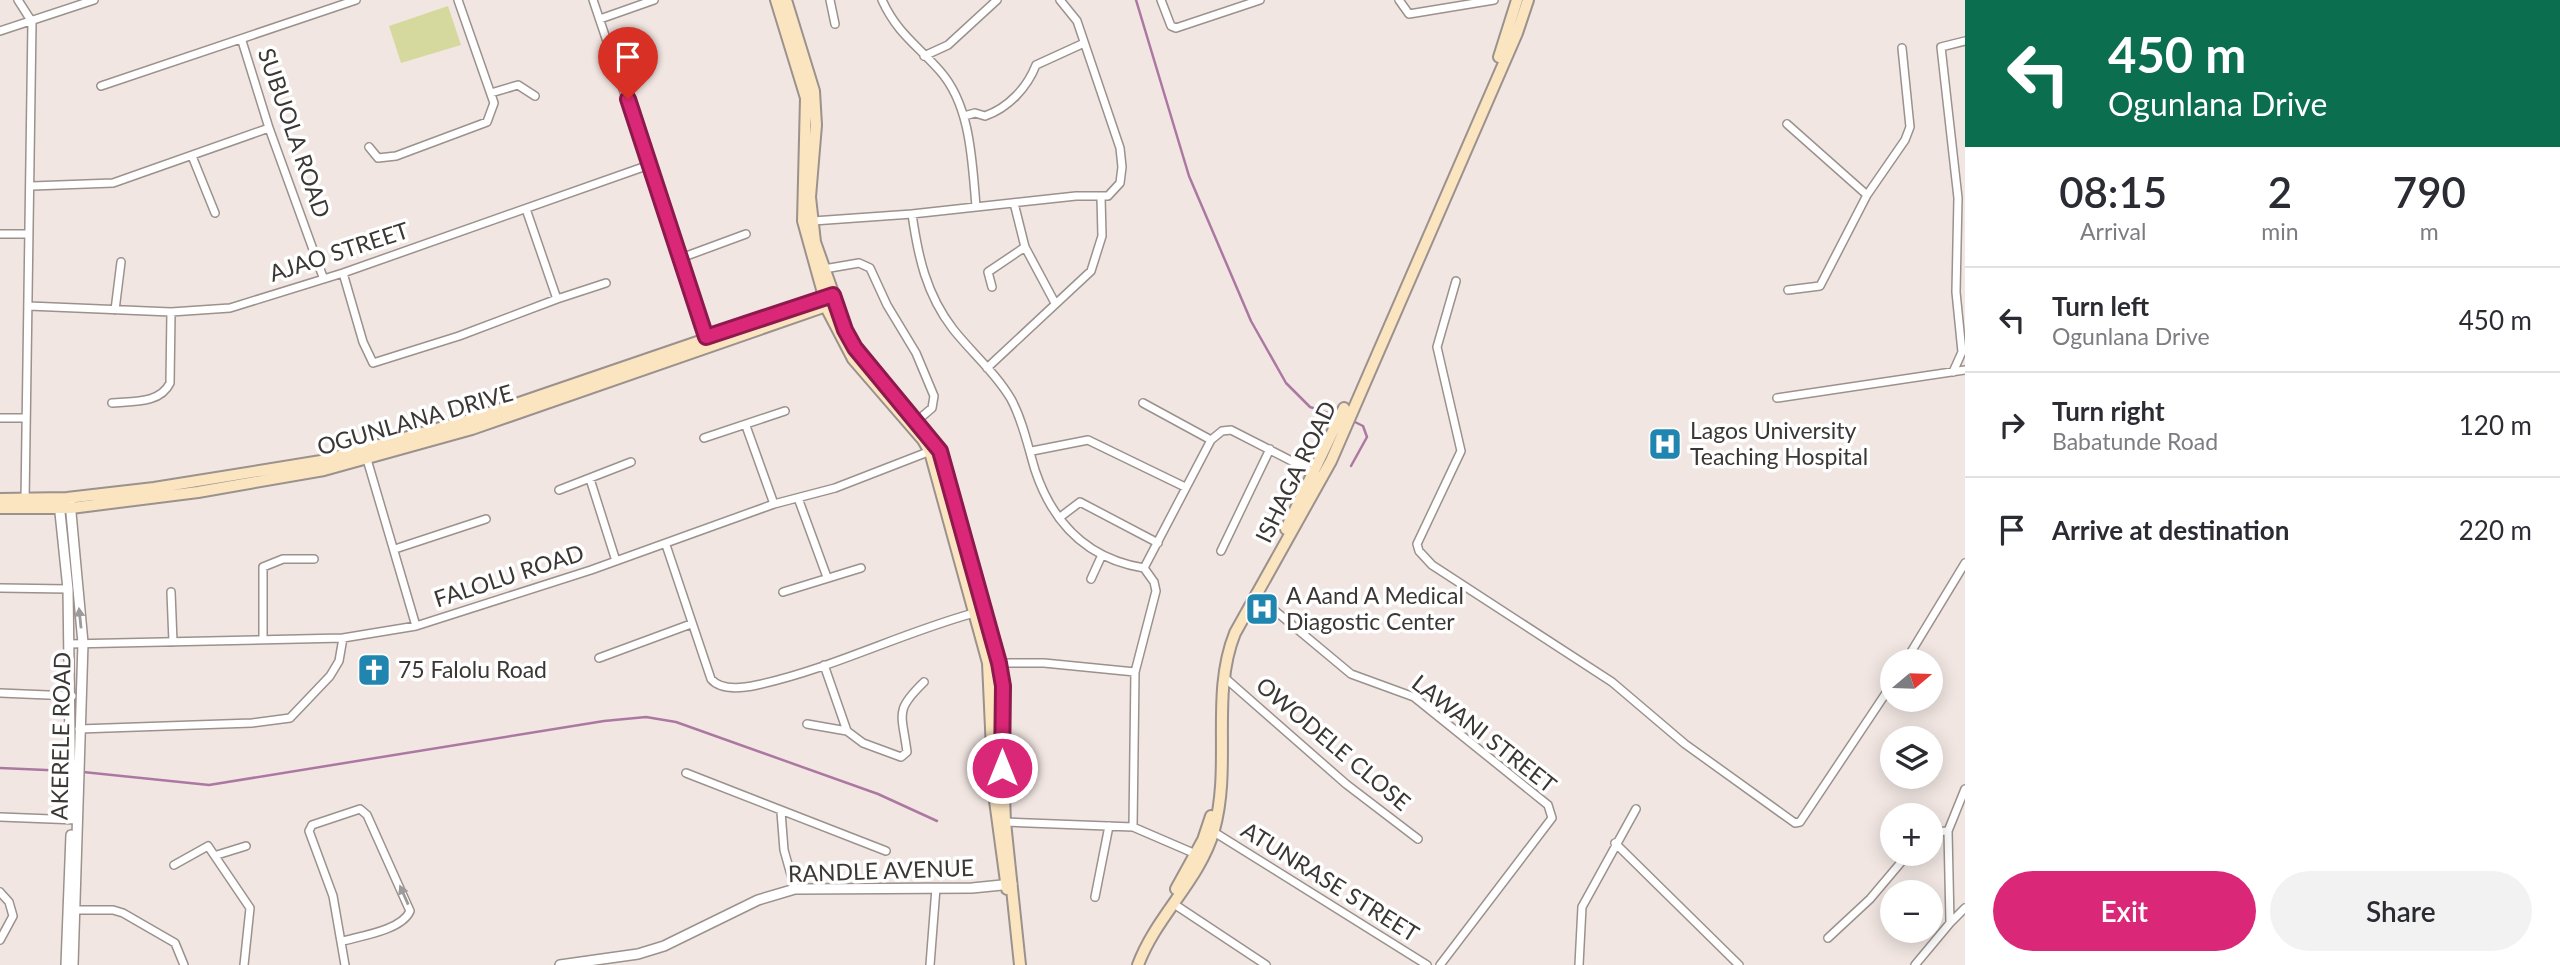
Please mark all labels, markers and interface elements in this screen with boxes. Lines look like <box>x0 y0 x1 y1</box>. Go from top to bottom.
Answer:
text: 450 m <box>2108 25 2246 83</box>
pin <box>598 27 658 99</box>
icon: left <box>1993 28 2084 119</box>
icon: arrive <box>609 38 647 76</box>
street label: SUBUOLA ROAD <box>253 44 337 221</box>
text: Ogunlana Drive <box>2108 84 2327 123</box>
text: 08:15 <box>2059 167 2167 217</box>
text: 2 <box>2268 167 2292 217</box>
text: 790 <box>2393 167 2466 217</box>
street label: AJAO STREET <box>265 215 412 287</box>
text: Arrival <box>2080 217 2146 245</box>
text: min <box>2261 217 2299 245</box>
text: m <box>2420 217 2439 245</box>
text: Turn left <box>2052 290 2149 322</box>
icon: left <box>1993 301 2031 339</box>
text: 450 m <box>2459 304 2532 336</box>
text: Ogunlana Drive <box>2052 322 2210 350</box>
street label: OGUNLANA DRIVE <box>314 378 516 460</box>
text: Turn right <box>2052 395 2165 427</box>
street label: ISHAGA ROAD <box>1249 396 1341 547</box>
icon: right <box>1993 406 2031 444</box>
text: 120 m <box>2459 409 2532 441</box>
place label: Lagos University Teaching Hospital <box>1690 416 1868 470</box>
hospital icon: Lagos University Teaching Hospital <box>1646 425 1684 463</box>
text: Babatunde Road <box>2052 427 2218 455</box>
icon: arrive <box>1993 511 2031 549</box>
text: Arrive at destination <box>2052 514 2289 546</box>
text: 220 m <box>2459 514 2532 546</box>
street label: FALOLU ROAD <box>430 538 587 612</box>
place label: A Aand A Medical Diagostic Center <box>1286 581 1464 635</box>
hospital icon: A Aand A Medical Diagostic Center <box>1243 590 1281 628</box>
one-way arrow <box>74 607 85 629</box>
north arrow <box>1880 649 1942 712</box>
map controls <box>1880 649 1943 943</box>
church icon: 75 Falolu Road <box>355 651 393 689</box>
street label: AKERELE ROAD <box>45 652 75 820</box>
place label: 75 Falolu Road <box>398 655 547 683</box>
street label: LAWANI STREET <box>1407 668 1563 798</box>
street label: OWODELE CLOSE <box>1251 671 1416 816</box>
button: layers <box>1880 726 1943 789</box>
position arrow <box>965 731 1039 805</box>
button: + <box>1880 803 1943 866</box>
street label: ATUNRASE STREET <box>1237 815 1425 947</box>
street label: RANDLE AVENUE <box>787 853 974 887</box>
button: Exit <box>1993 871 2256 951</box>
button: Share <box>2270 871 2532 951</box>
button: − <box>1880 880 1943 943</box>
one-way arrow <box>398 884 409 905</box>

